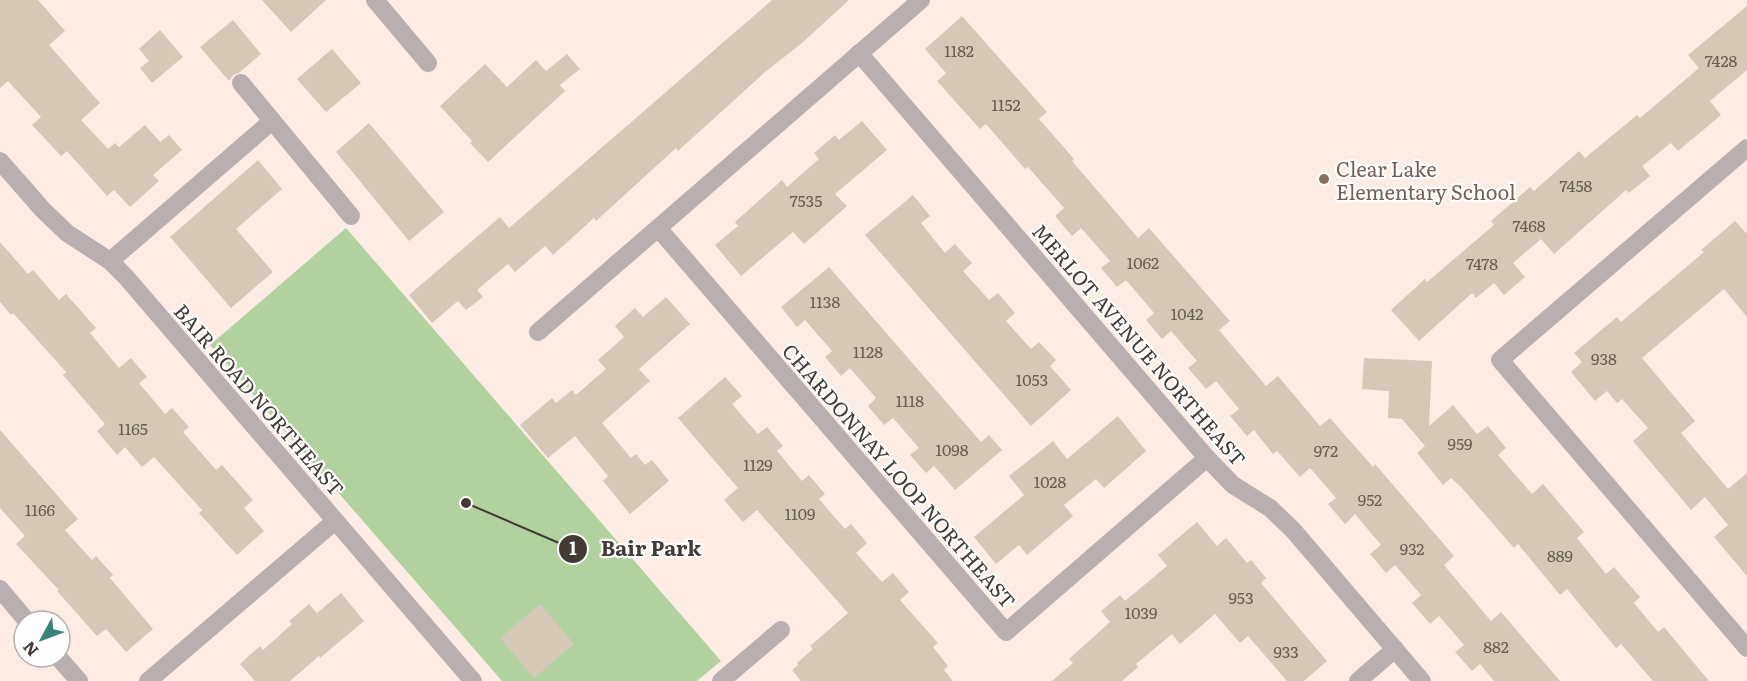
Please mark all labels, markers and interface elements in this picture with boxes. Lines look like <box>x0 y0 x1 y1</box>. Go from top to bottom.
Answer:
house number: 1182 <box>944 38 974 62</box>
house number: 7428 <box>1705 48 1738 72</box>
house number: 1152 <box>991 92 1021 116</box>
place label: Clear Lake Elementary School <box>1336 153 1516 206</box>
marker: Clear Lake Elementary School <box>1317 172 1331 186</box>
house number: 7458 <box>1560 173 1593 197</box>
house number: 7535 <box>790 188 822 212</box>
house number: 7468 <box>1512 213 1546 237</box>
street label: MERLOT AVENUE NORTHEAST <box>1026 216 1254 472</box>
house number: 1062 <box>1127 250 1159 274</box>
house number: 7478 <box>1466 251 1498 275</box>
house number: 1138 <box>810 289 840 313</box>
street label: BAIR ROAD NORTHEAST <box>168 296 352 502</box>
house number: 1042 <box>1171 301 1203 325</box>
street label: CHARDONNAY LOOP NORTHEAST <box>776 336 1024 614</box>
house number: 1128 <box>853 339 883 363</box>
house number: 938 <box>1591 346 1617 370</box>
house number: 1053 <box>1016 367 1048 391</box>
house number: 1118 <box>896 388 924 412</box>
house number: 1165 <box>118 416 148 440</box>
house number: 959 <box>1448 431 1472 455</box>
house number: 1098 <box>936 437 969 461</box>
house number: 972 <box>1314 438 1338 462</box>
house number: 1129 <box>743 452 773 476</box>
house number: 1028 <box>1034 469 1066 493</box>
house number: 952 <box>1358 487 1382 511</box>
house number: 1166 <box>25 497 56 521</box>
house number: 1109 <box>785 501 815 525</box>
callout: Bair Park <box>558 530 713 569</box>
text: Bair Park <box>601 531 702 562</box>
text: 1 <box>569 534 577 561</box>
house number: 932 <box>1400 536 1424 560</box>
house number: 889 <box>1547 543 1573 567</box>
house number: 953 <box>1228 585 1254 609</box>
house number: 1039 <box>1125 600 1157 624</box>
north arrow <box>12 609 72 669</box>
house number: 882 <box>1483 634 1509 658</box>
text: N <box>16 637 43 662</box>
house number: 933 <box>1273 639 1299 663</box>

